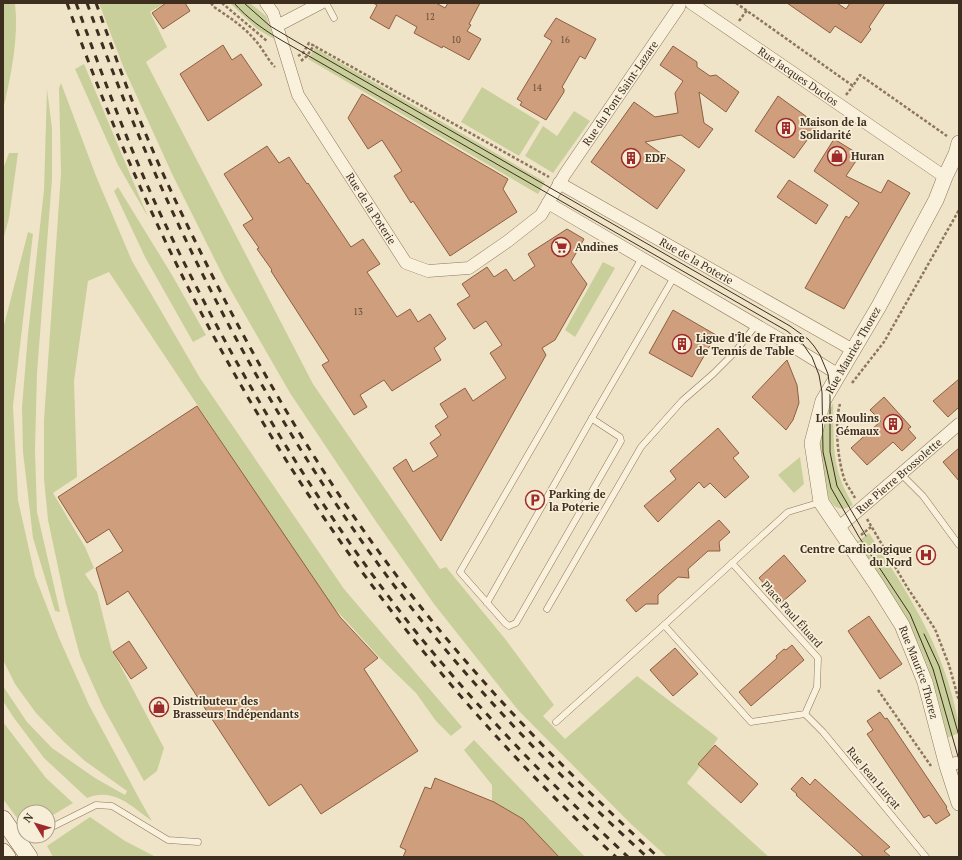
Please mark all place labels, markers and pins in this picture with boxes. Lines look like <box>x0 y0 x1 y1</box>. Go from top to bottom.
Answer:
place label: Maison de la Solidarité <box>800 115 867 142</box>
building icon: Maison de la Solidarité <box>775 117 797 139</box>
shop icon: Huran <box>826 145 848 167</box>
building icon: EDF <box>620 147 642 169</box>
place label: Huran <box>851 149 884 163</box>
place label: EDF <box>645 151 666 165</box>
supermarket icon: Andines <box>550 236 572 258</box>
place label: Andines <box>575 240 618 254</box>
place label: Ligue d'Île de France de Tennis de Table <box>696 331 805 358</box>
building icon: Ligue d'Île de France de Tennis de Table <box>671 333 693 355</box>
place label: Les Moulins Gémaux <box>816 411 880 438</box>
building icon: Les Moulins Gémaux <box>882 413 904 435</box>
place label: Parking de la Poterie <box>549 487 606 514</box>
parking icon: Parking de la Poterie <box>524 489 546 511</box>
place label: Centre Cardiologique du Nord <box>800 542 912 569</box>
hospital icon: Centre Cardiologique du Nord <box>915 544 937 566</box>
place label: Distributeur des Brasseurs Indépendants <box>173 694 299 721</box>
shop icon: Distributeur des Brasseurs Indépendants <box>148 696 170 718</box>

